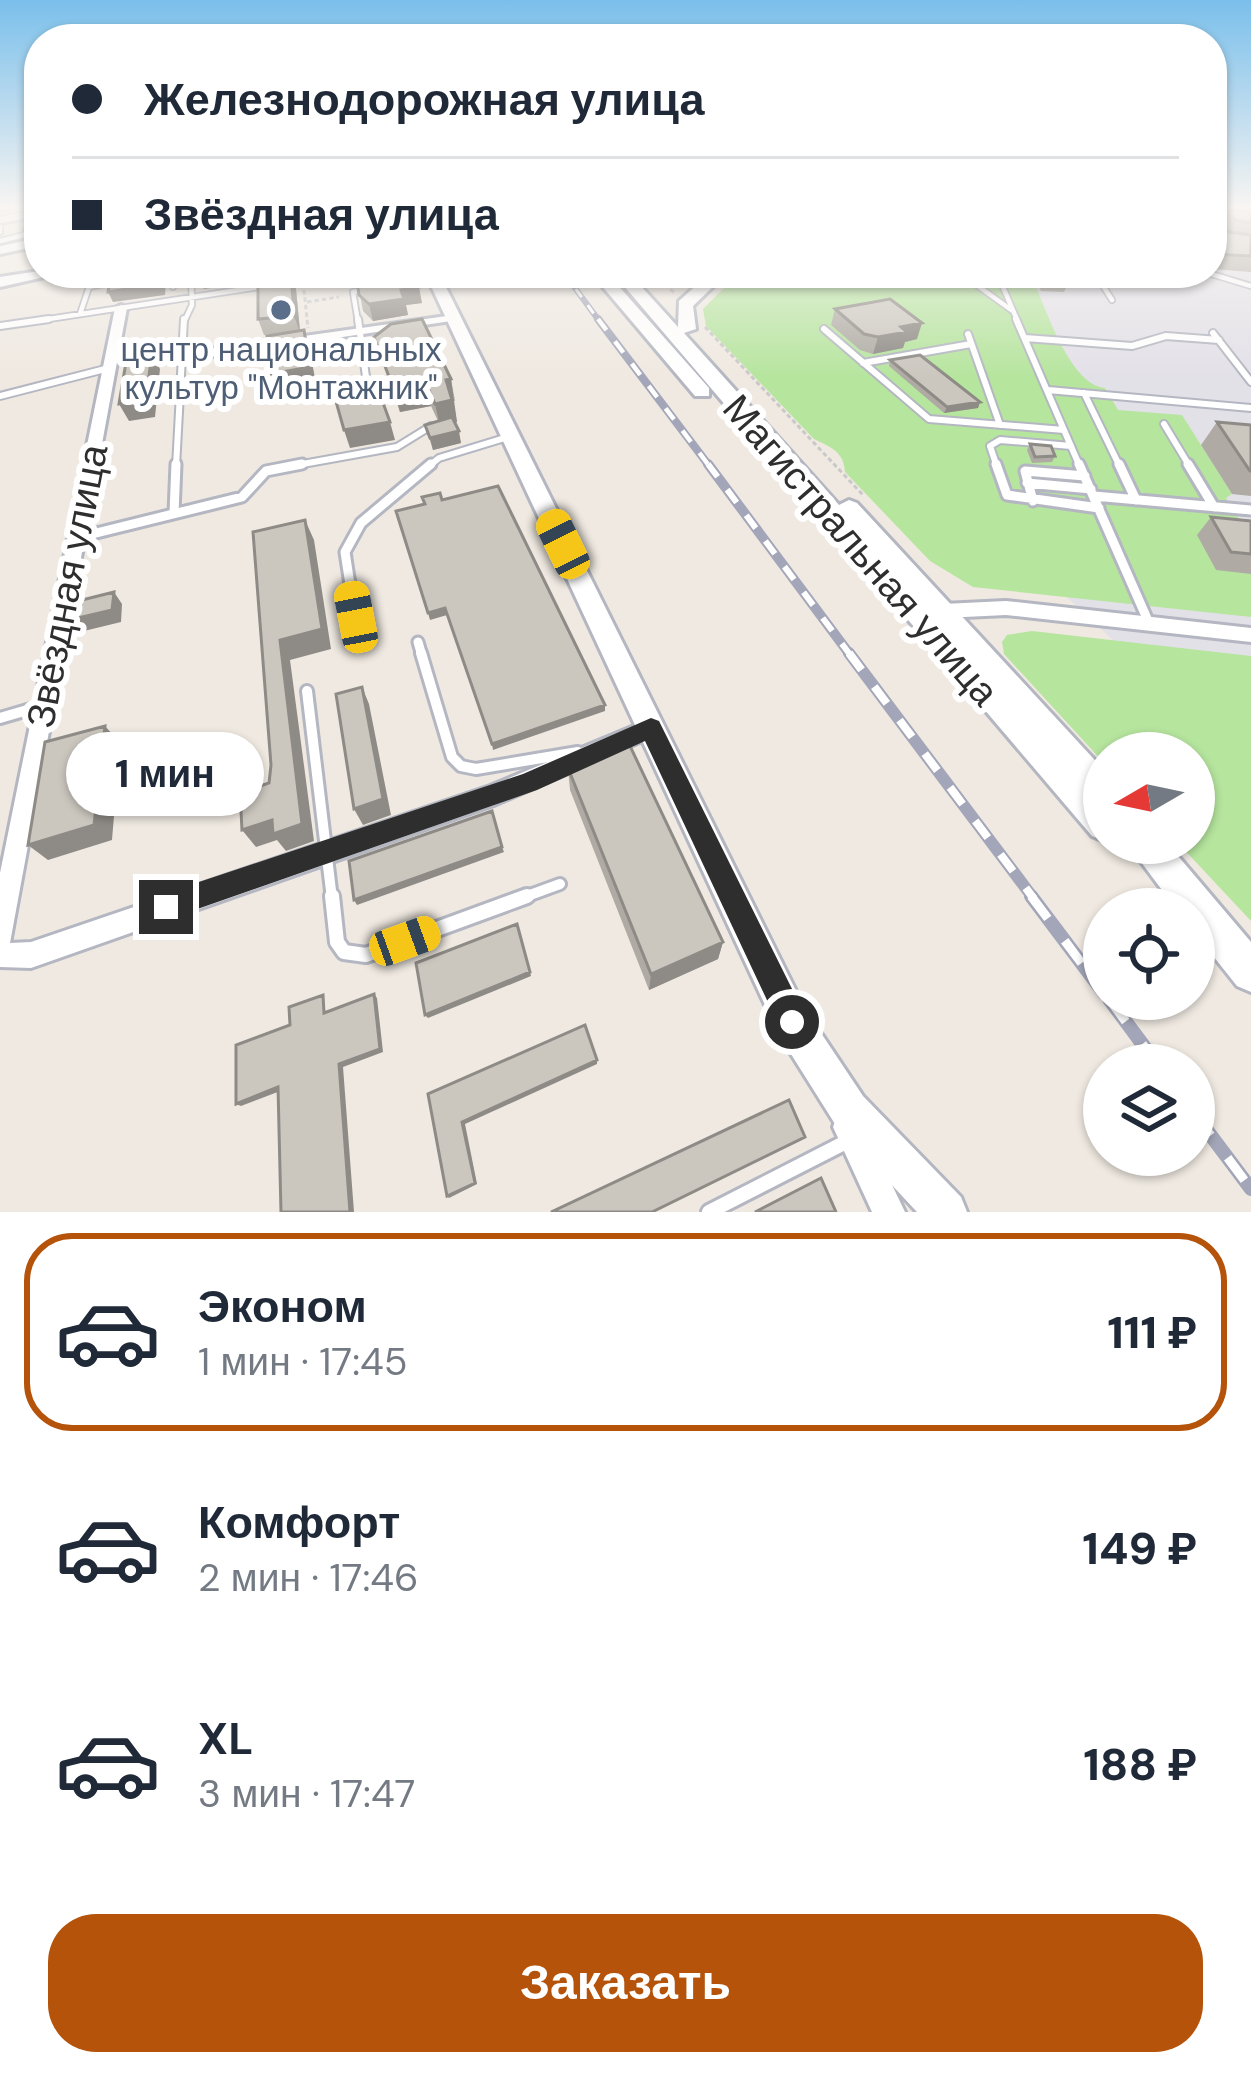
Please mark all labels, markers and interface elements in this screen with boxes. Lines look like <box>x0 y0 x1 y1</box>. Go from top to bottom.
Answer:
text: Железнодорожная улица <box>144 70 704 129</box>
text: Звёздная улица <box>144 185 499 244</box>
marker: центр национальных культур "Монтажник" <box>268 297 294 323</box>
place label: центр национальных культур "Монтажник" <box>120 328 442 409</box>
street label: Магистральная улица <box>712 384 1010 717</box>
street label: Звёздная улица <box>15 440 120 732</box>
car <box>531 504 595 584</box>
car <box>331 578 381 656</box>
north arrow <box>1083 732 1215 864</box>
map controls <box>1083 732 1215 1176</box>
callout: 1 мин <box>67 733 265 817</box>
text: 1 мин <box>115 748 215 799</box>
route end <box>139 880 193 934</box>
button: locate <box>1083 888 1215 1020</box>
car <box>365 912 445 970</box>
route start <box>765 995 819 1049</box>
button: layers <box>1083 1044 1215 1176</box>
text: Эконом <box>198 1277 367 1336</box>
icon: car <box>54 1278 162 1386</box>
text: 111 ₽ <box>1107 1303 1197 1362</box>
text: 1 мин · 17:45 <box>198 1336 407 1387</box>
text: Комфорт <box>198 1493 400 1552</box>
icon: car <box>54 1494 162 1602</box>
text: 149 ₽ <box>1082 1519 1197 1578</box>
text: 2 мин · 17:46 <box>198 1552 418 1603</box>
text: XL <box>198 1709 253 1768</box>
icon: car <box>54 1710 162 1818</box>
text: 188 ₽ <box>1083 1735 1197 1794</box>
text: 3 мин · 17:47 <box>198 1768 415 1819</box>
button: Заказать <box>48 1914 1203 2052</box>

